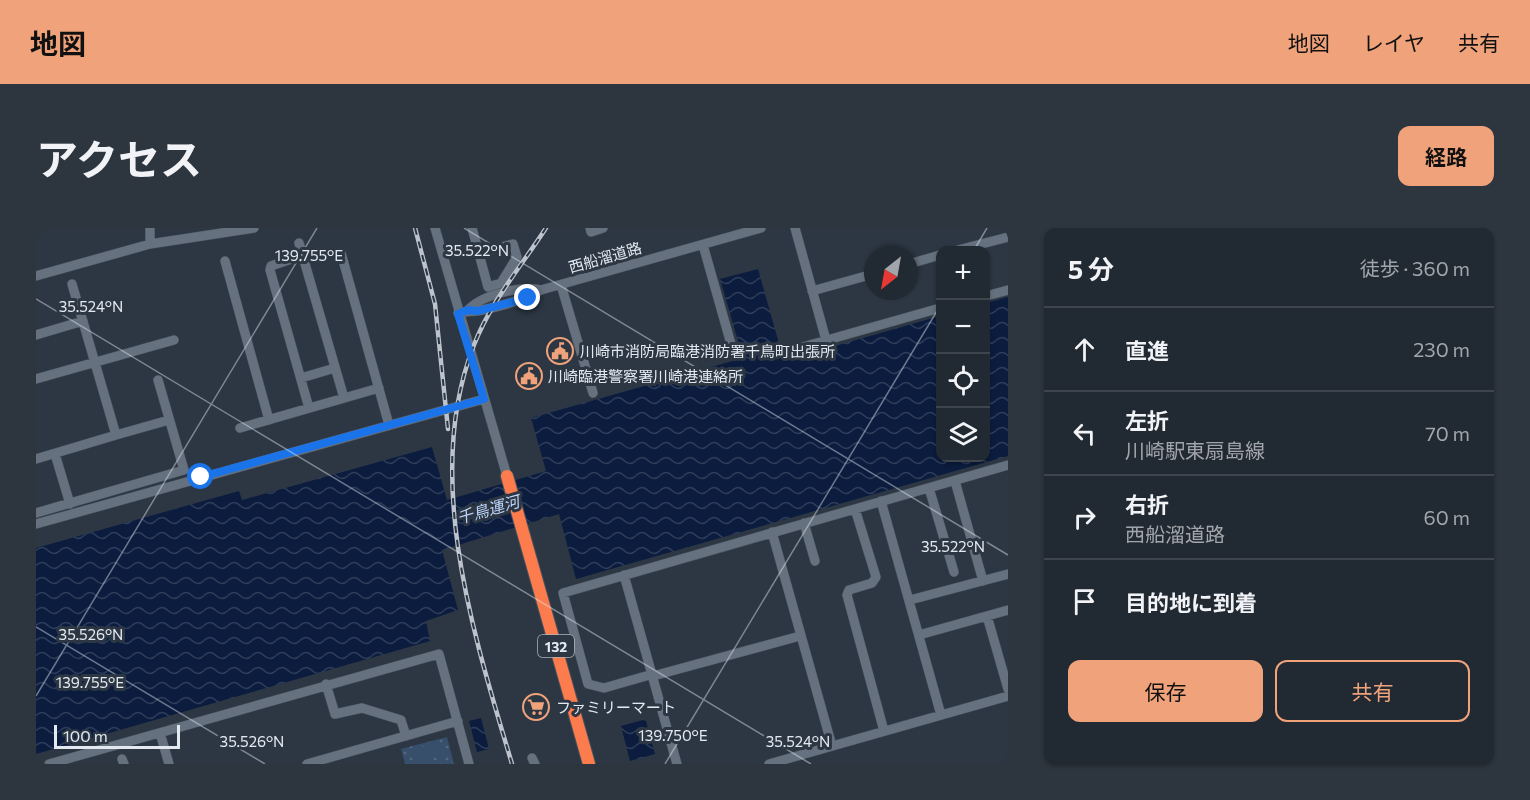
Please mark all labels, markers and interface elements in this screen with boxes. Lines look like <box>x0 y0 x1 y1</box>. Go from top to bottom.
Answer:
text: 地図 <box>30 26 86 60</box>
text: 地図 <box>1288 30 1330 55</box>
text: レイヤ <box>1363 30 1425 55</box>
text: 共有 <box>1458 30 1500 55</box>
button: 経路 <box>1398 126 1494 186</box>
text: アクセス <box>36 132 202 184</box>
street label: 西船溜道路 <box>566 238 644 276</box>
text: 35.522°N <box>445 241 509 259</box>
text: 139.755°E <box>275 246 343 264</box>
north arrow <box>864 246 918 300</box>
map controls <box>936 246 990 462</box>
button: + <box>936 246 990 300</box>
text: 5 分 <box>1068 253 1114 284</box>
text: 徒歩 · 360 m <box>1360 256 1470 280</box>
route end <box>514 284 540 310</box>
text: 35.524°N <box>59 297 123 315</box>
button: − <box>936 300 990 354</box>
icon: ahead <box>1068 333 1101 366</box>
public building icon: 川崎市消防局臨港消防署千鳥町出張所 <box>545 336 575 366</box>
text: 直進 <box>1125 337 1169 364</box>
text: 230 m <box>1413 337 1470 361</box>
place label: 川崎市消防局臨港消防署千鳥町出張所 <box>580 342 835 360</box>
button: locate <box>936 354 990 408</box>
public building icon: 川崎臨港警察署川崎港連絡所 <box>514 361 544 391</box>
place label: 川崎臨港警察署川崎港連絡所 <box>548 367 743 385</box>
text: 左折 <box>1125 407 1169 434</box>
button: layers <box>936 408 990 462</box>
icon: left <box>1068 417 1101 450</box>
text: 70 m <box>1425 421 1470 445</box>
text: 川崎駅東扇島線 <box>1125 438 1265 462</box>
route start <box>187 463 213 489</box>
water label: 千鳥運河 <box>455 490 524 527</box>
text: 右折 <box>1125 491 1169 518</box>
icon: right <box>1068 501 1101 534</box>
text: 60 m <box>1424 505 1470 529</box>
text: 西船溜道路 <box>1125 522 1225 546</box>
text: 35.522°N <box>921 537 985 555</box>
icon: arrive <box>1068 585 1101 618</box>
text: 目的地に到着 <box>1125 589 1257 616</box>
text: 35.526°N <box>59 625 123 643</box>
road number: 132 <box>538 635 574 657</box>
button: 保存 <box>1068 660 1263 722</box>
button: 共有 <box>1275 660 1470 722</box>
text: 139.755°E <box>56 673 124 691</box>
supermarket icon: ファミリーマート <box>521 692 551 722</box>
place label: ファミリーマート <box>556 698 676 716</box>
scale bar <box>54 722 180 750</box>
text: 100 m <box>63 726 108 745</box>
text: 139.750°E <box>638 726 708 744</box>
text: 35.526°N <box>220 732 284 750</box>
text: 35.524°N <box>766 732 830 750</box>

